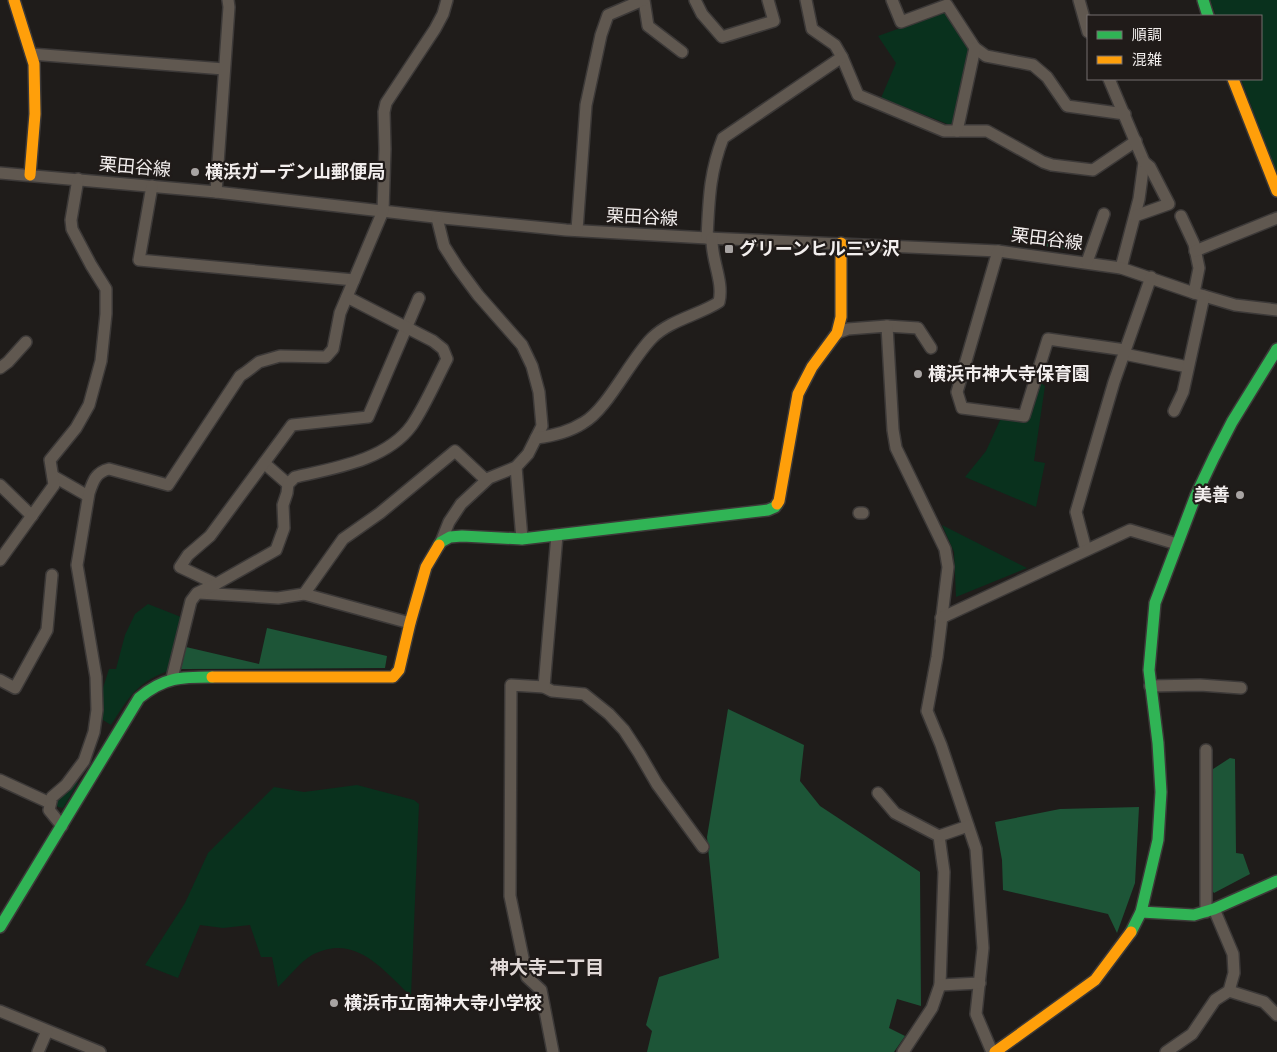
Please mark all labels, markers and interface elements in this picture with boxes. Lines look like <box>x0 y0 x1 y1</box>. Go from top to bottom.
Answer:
legend <box>1087 15 1262 80</box>
text: 順調 <box>1132 26 1162 44</box>
text: 混雑 <box>1132 51 1162 69</box>
street label: 栗田谷線 <box>98 153 172 180</box>
place label: 横浜ガーデン山郵便局 <box>205 161 385 182</box>
marker: 横浜ガーデン山郵便局 <box>189 166 201 178</box>
street label: 栗田谷線 <box>606 204 679 229</box>
street label: 栗田谷線 <box>1010 224 1084 253</box>
place label: グリーンヒル三ツ沢 <box>739 238 900 259</box>
marker: グリーンヒル三ツ沢 <box>723 243 735 255</box>
place label: 横浜市神大寺保育園 <box>928 363 1090 384</box>
marker: 横浜市神大寺保育園 <box>912 368 924 380</box>
place label: 美善 <box>1194 484 1230 505</box>
marker: 美善 <box>1234 489 1246 501</box>
district label: 神大寺二丁目 <box>490 956 604 979</box>
place label: 横浜市立南神大寺小学校 <box>344 992 542 1013</box>
marker: 横浜市立南神大寺小学校 <box>328 997 340 1009</box>

